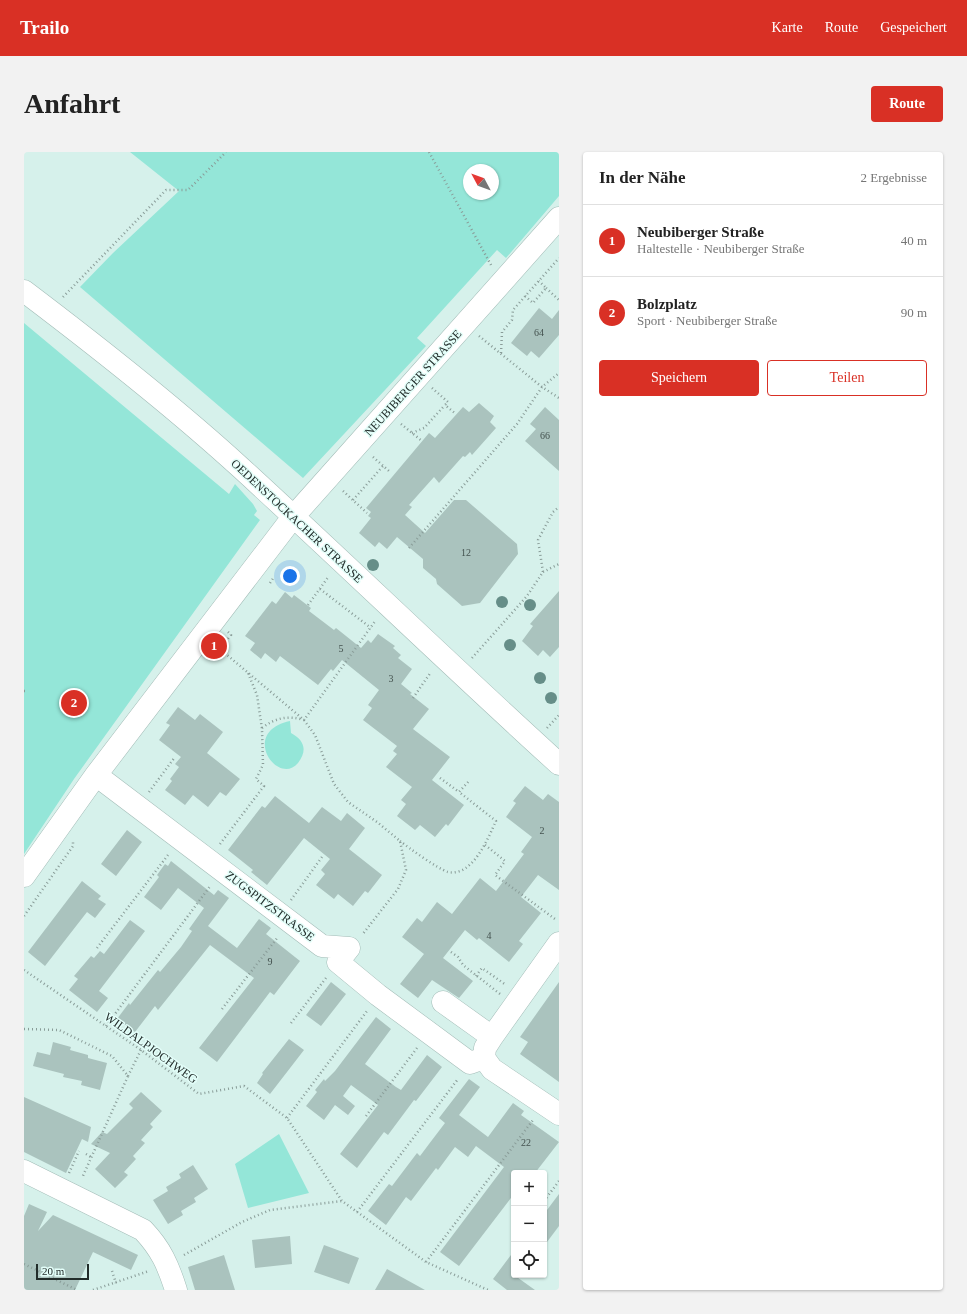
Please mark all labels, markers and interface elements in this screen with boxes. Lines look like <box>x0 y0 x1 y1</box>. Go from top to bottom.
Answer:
text: Trailo <box>20 17 69 38</box>
text: Karte <box>772 20 803 35</box>
text: Route <box>825 20 858 35</box>
text: Gespeichert <box>880 20 947 35</box>
button: Route <box>871 86 943 122</box>
text: Anfahrt <box>24 88 120 119</box>
north arrow <box>463 164 499 200</box>
text: In der Nähe <box>599 168 686 187</box>
text: 2 Ergebnisse <box>860 170 927 185</box>
text: Neubiberger Straße <box>637 224 764 240</box>
text: 1 <box>609 233 615 248</box>
text: 40 m <box>901 233 927 248</box>
text: Haltestelle · Neubiberger Straße <box>637 241 805 256</box>
text: Bolzplatz <box>637 296 697 312</box>
text: 2 <box>609 305 615 320</box>
text: 90 m <box>901 305 927 320</box>
text: Sport · Neubiberger Straße <box>637 313 777 328</box>
street label: NEUBIBERGER STRASSE <box>362 327 464 439</box>
house number: 64 <box>534 327 544 338</box>
button: Speichern <box>599 360 759 396</box>
button: Teilen <box>767 360 927 396</box>
house number: 66 <box>540 430 550 441</box>
street label: OEDENSTOCKACHER STRASSE <box>228 456 366 586</box>
house number: 12 <box>461 547 471 558</box>
your location <box>280 566 300 586</box>
pin: 1 <box>201 631 227 661</box>
house number: 5 <box>339 643 344 654</box>
house number: 3 <box>389 673 394 684</box>
pin: 2 <box>61 688 87 718</box>
house number: 2 <box>540 825 545 836</box>
street label: ZUGSPITZSTRASSE <box>223 868 317 944</box>
house number: 4 <box>487 930 492 941</box>
house number: 9 <box>268 956 273 967</box>
street label: WILDALPJOCHWEG <box>102 1010 200 1087</box>
house number: 22 <box>521 1137 531 1148</box>
map controls <box>511 1170 547 1278</box>
button: + <box>511 1170 547 1206</box>
button: − <box>511 1206 547 1242</box>
button: locate <box>511 1242 547 1278</box>
scale bar <box>36 1262 89 1281</box>
text: 20 m <box>42 1265 64 1277</box>

